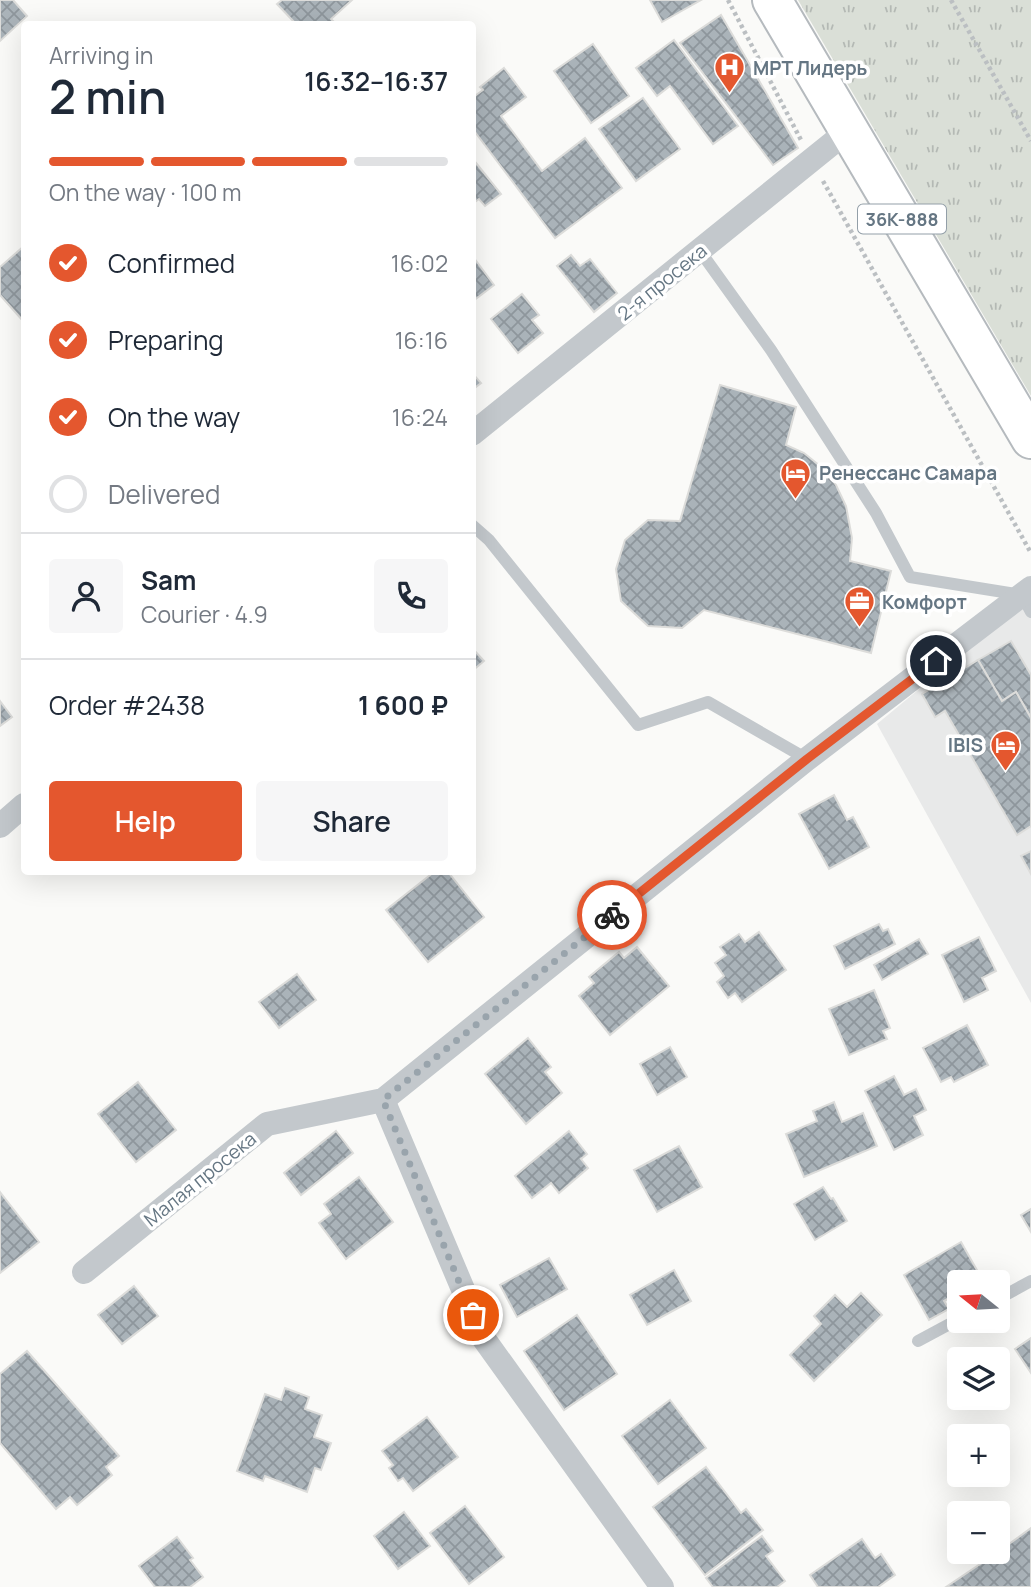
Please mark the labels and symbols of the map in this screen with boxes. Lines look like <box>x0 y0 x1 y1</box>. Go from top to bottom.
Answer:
hospital icon: МРТ Лидерь <box>713 51 747 95</box>
place label: МРТ Лидерь <box>753 55 868 81</box>
road number: 36К-888 <box>858 204 946 233</box>
street label: 2-я просека <box>612 238 712 326</box>
hotel icon: Ренессанс Самара <box>779 456 813 500</box>
place label: Ренессанс Самара <box>819 460 997 486</box>
office icon: Комфорт <box>842 585 876 629</box>
place label: Комфорт <box>882 589 967 615</box>
pin <box>906 631 966 691</box>
hotel icon: IBIS <box>989 728 1023 772</box>
place label: IBIS <box>948 732 983 758</box>
courier <box>577 880 647 950</box>
street label: Малая просека <box>138 1126 262 1232</box>
north arrow <box>947 1270 1010 1334</box>
pin <box>443 1285 503 1345</box>

